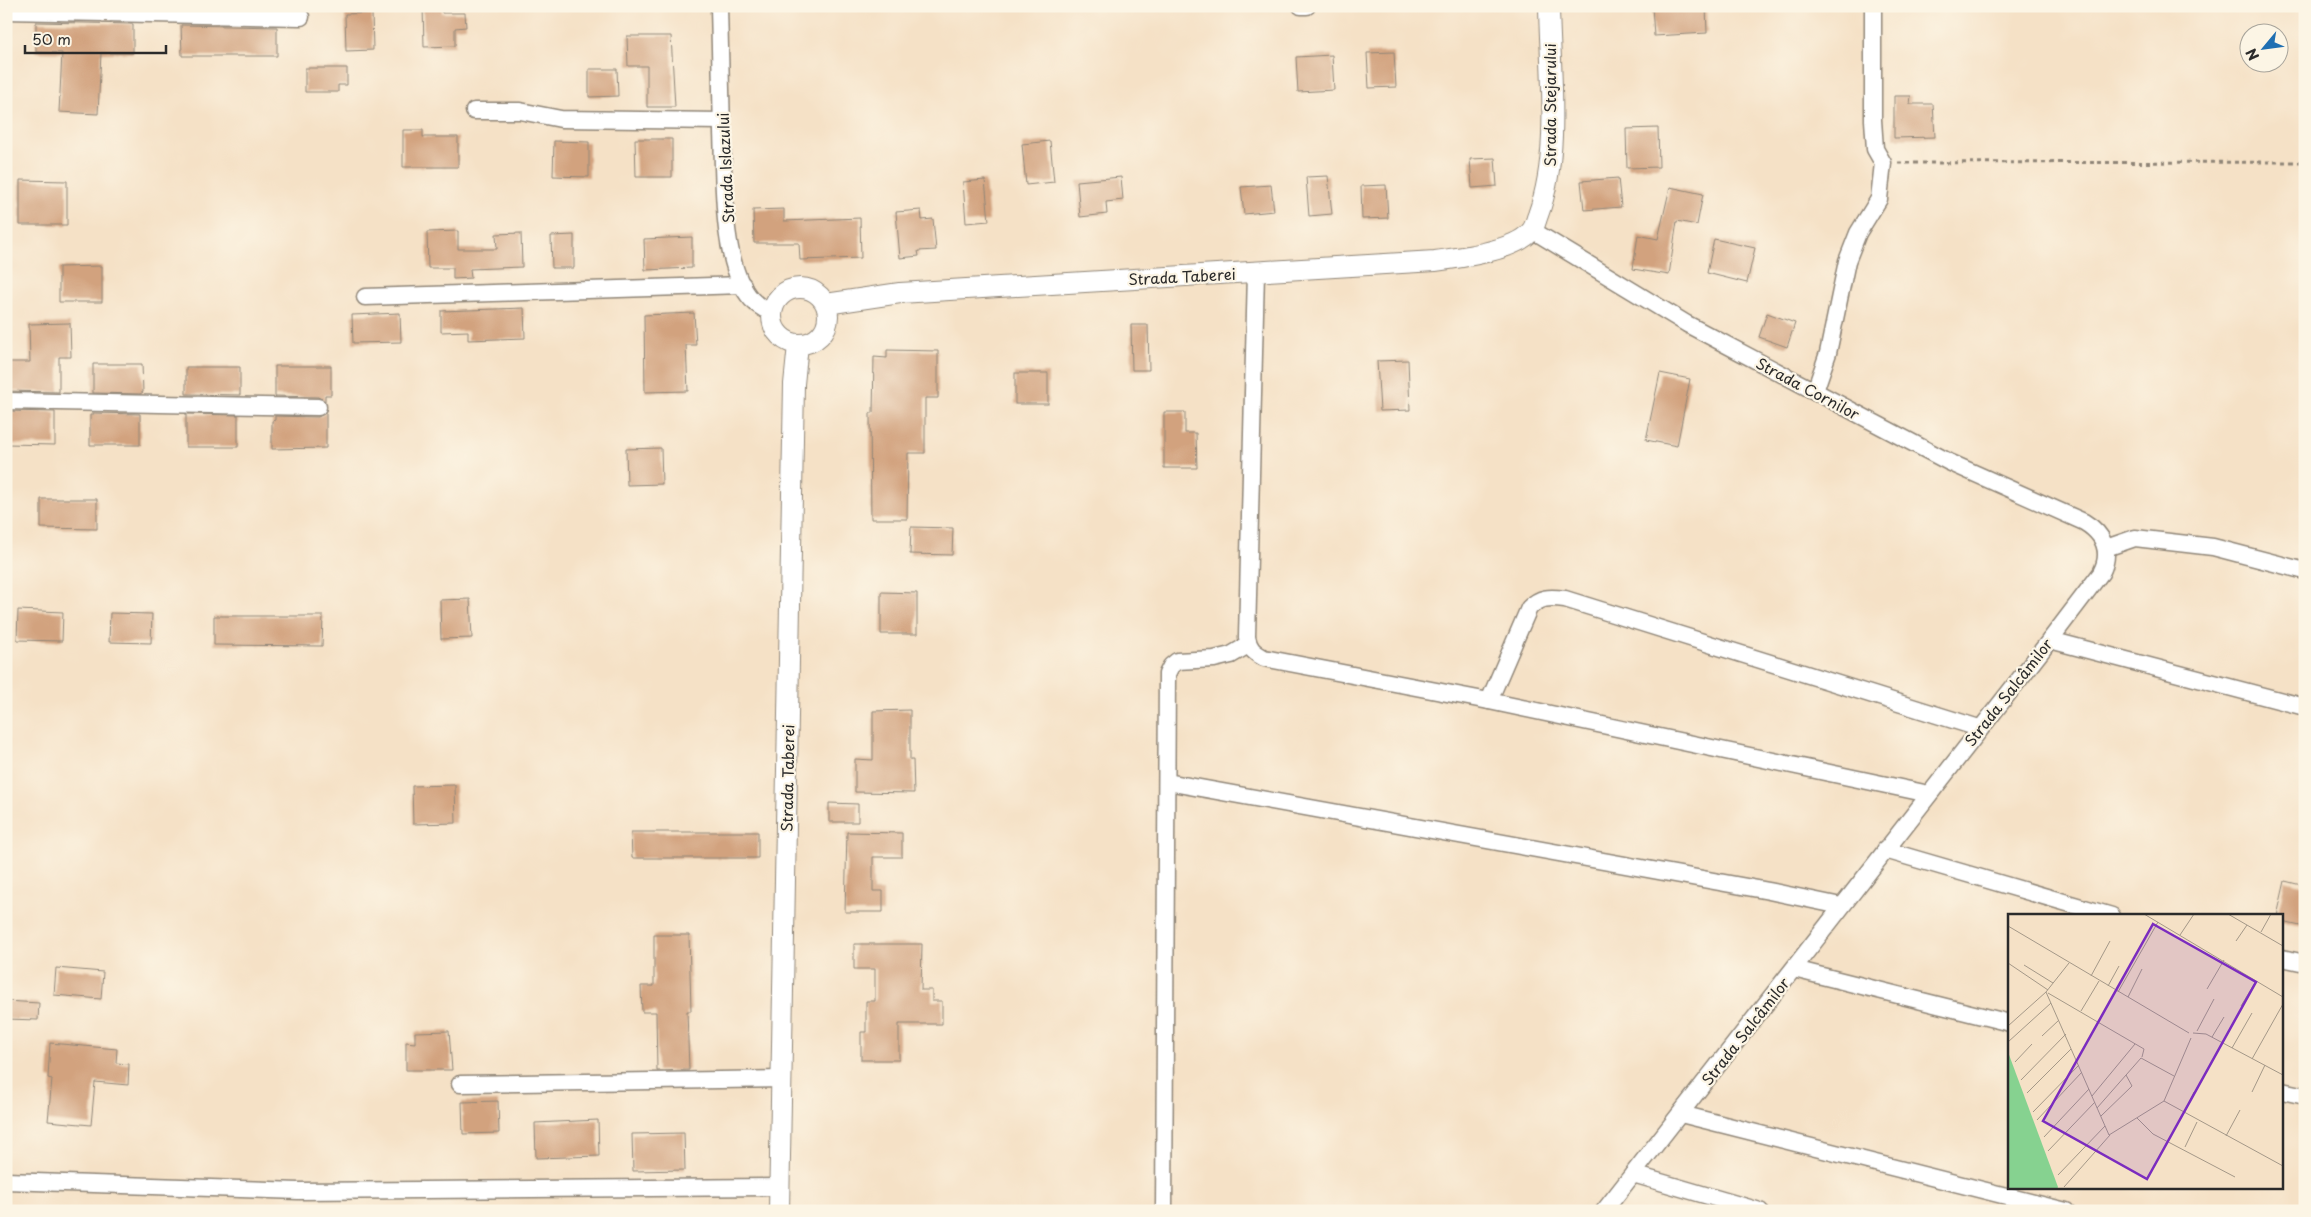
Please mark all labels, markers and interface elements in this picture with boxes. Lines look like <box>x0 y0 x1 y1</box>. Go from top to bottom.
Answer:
scale bar <box>25 22 166 54</box>
north arrow <box>2238 22 2288 72</box>
text: 50 m <box>32 27 71 50</box>
street label: Strada Stejarului <box>1538 43 1561 167</box>
text: N <box>2240 45 2264 64</box>
street label: Strada Islazului <box>711 112 739 224</box>
street label: Strada Taberei <box>1128 262 1236 290</box>
street label: Strada Cornilor <box>1752 351 1864 425</box>
street label: Strada Salcâmilor <box>1958 633 2058 751</box>
street label: Strada Taberei <box>775 724 799 832</box>
inset map <box>2008 914 2284 1190</box>
street label: Strada Salcâmilor <box>1695 972 1795 1090</box>

